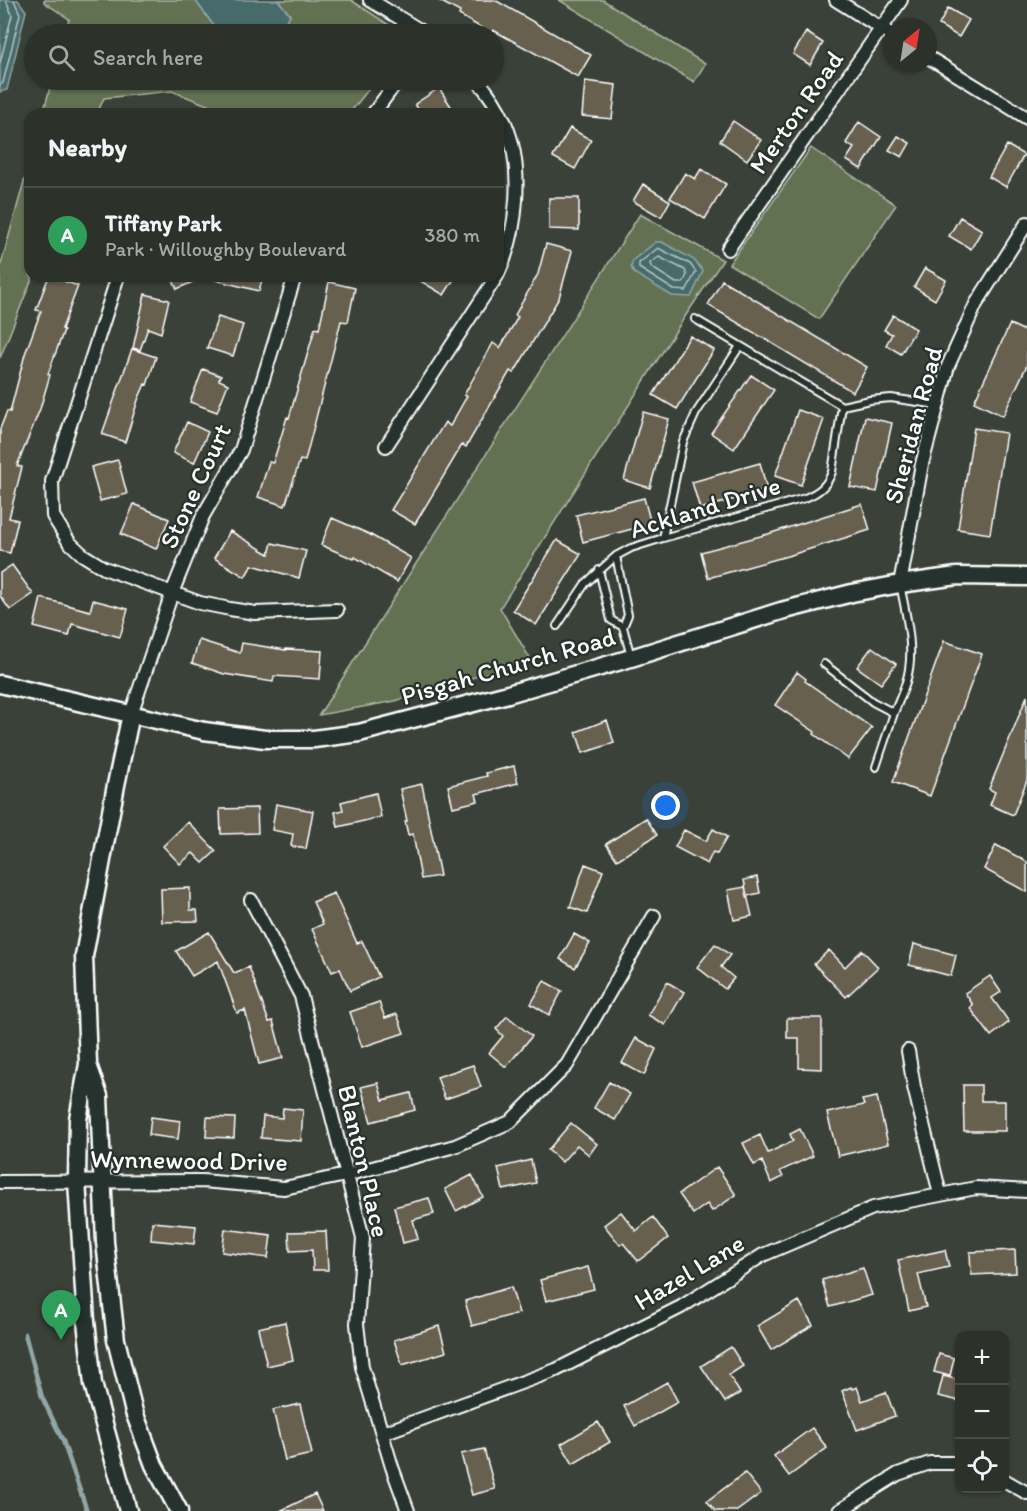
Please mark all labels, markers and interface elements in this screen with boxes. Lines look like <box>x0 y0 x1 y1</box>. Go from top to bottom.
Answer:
north arrow <box>883 18 937 72</box>
search box <box>24 24 504 90</box>
icon: search <box>45 41 78 74</box>
text: Search here <box>93 44 203 71</box>
street label: Merton Road <box>742 44 851 180</box>
text: Nearby <box>48 131 127 163</box>
text: Tiffany Park <box>105 210 222 237</box>
text: A <box>61 223 74 247</box>
text: 380 m <box>425 223 480 247</box>
text: Park · Willoughby Boulevard <box>105 237 346 261</box>
street label: Sheridan Road <box>877 343 949 507</box>
street label: Stone Court <box>152 418 238 554</box>
street label: Ackland Drive <box>626 469 784 545</box>
street label: Pisgah Church Road <box>397 620 619 712</box>
your location <box>651 791 680 820</box>
street label: Blanton Place <box>331 1082 397 1240</box>
street label: Wynnewood Drive <box>90 1142 288 1178</box>
street label: Hazel Lane <box>628 1227 750 1317</box>
pin: A <box>42 1290 80 1340</box>
map controls <box>955 1331 1009 1493</box>
button: + <box>955 1331 1009 1385</box>
button: − <box>955 1385 1009 1439</box>
button: locate <box>955 1439 1009 1493</box>

